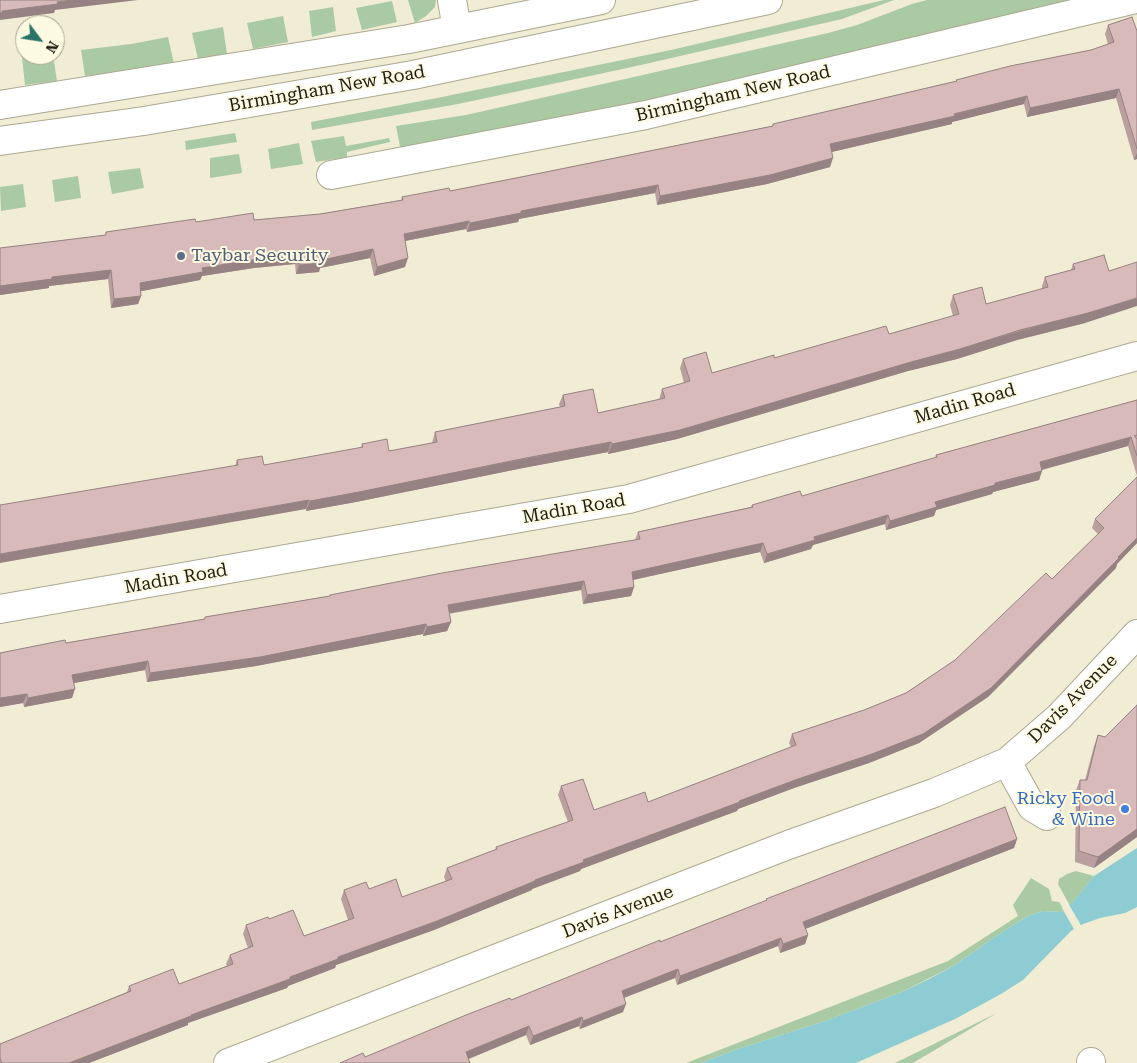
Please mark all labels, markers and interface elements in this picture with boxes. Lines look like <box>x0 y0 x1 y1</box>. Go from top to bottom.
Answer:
north arrow <box>15 15 65 65</box>
text: N <box>42 38 62 56</box>
street label: Birmingham New Road <box>227 61 427 117</box>
street label: Birmingham New Road <box>634 61 832 127</box>
place label: Taybar Security <box>191 245 328 267</box>
marker: Taybar Security <box>175 250 187 262</box>
street label: Madin Road <box>912 379 1018 429</box>
street label: Madin Road <box>521 489 627 529</box>
street label: Madin Road <box>123 559 229 599</box>
street label: Davis Avenue <box>1024 650 1122 748</box>
place label: Ricky Food & Wine <box>1017 788 1115 831</box>
marker: Ricky Food & Wine <box>1119 803 1131 815</box>
street label: Davis Avenue <box>559 881 677 943</box>

